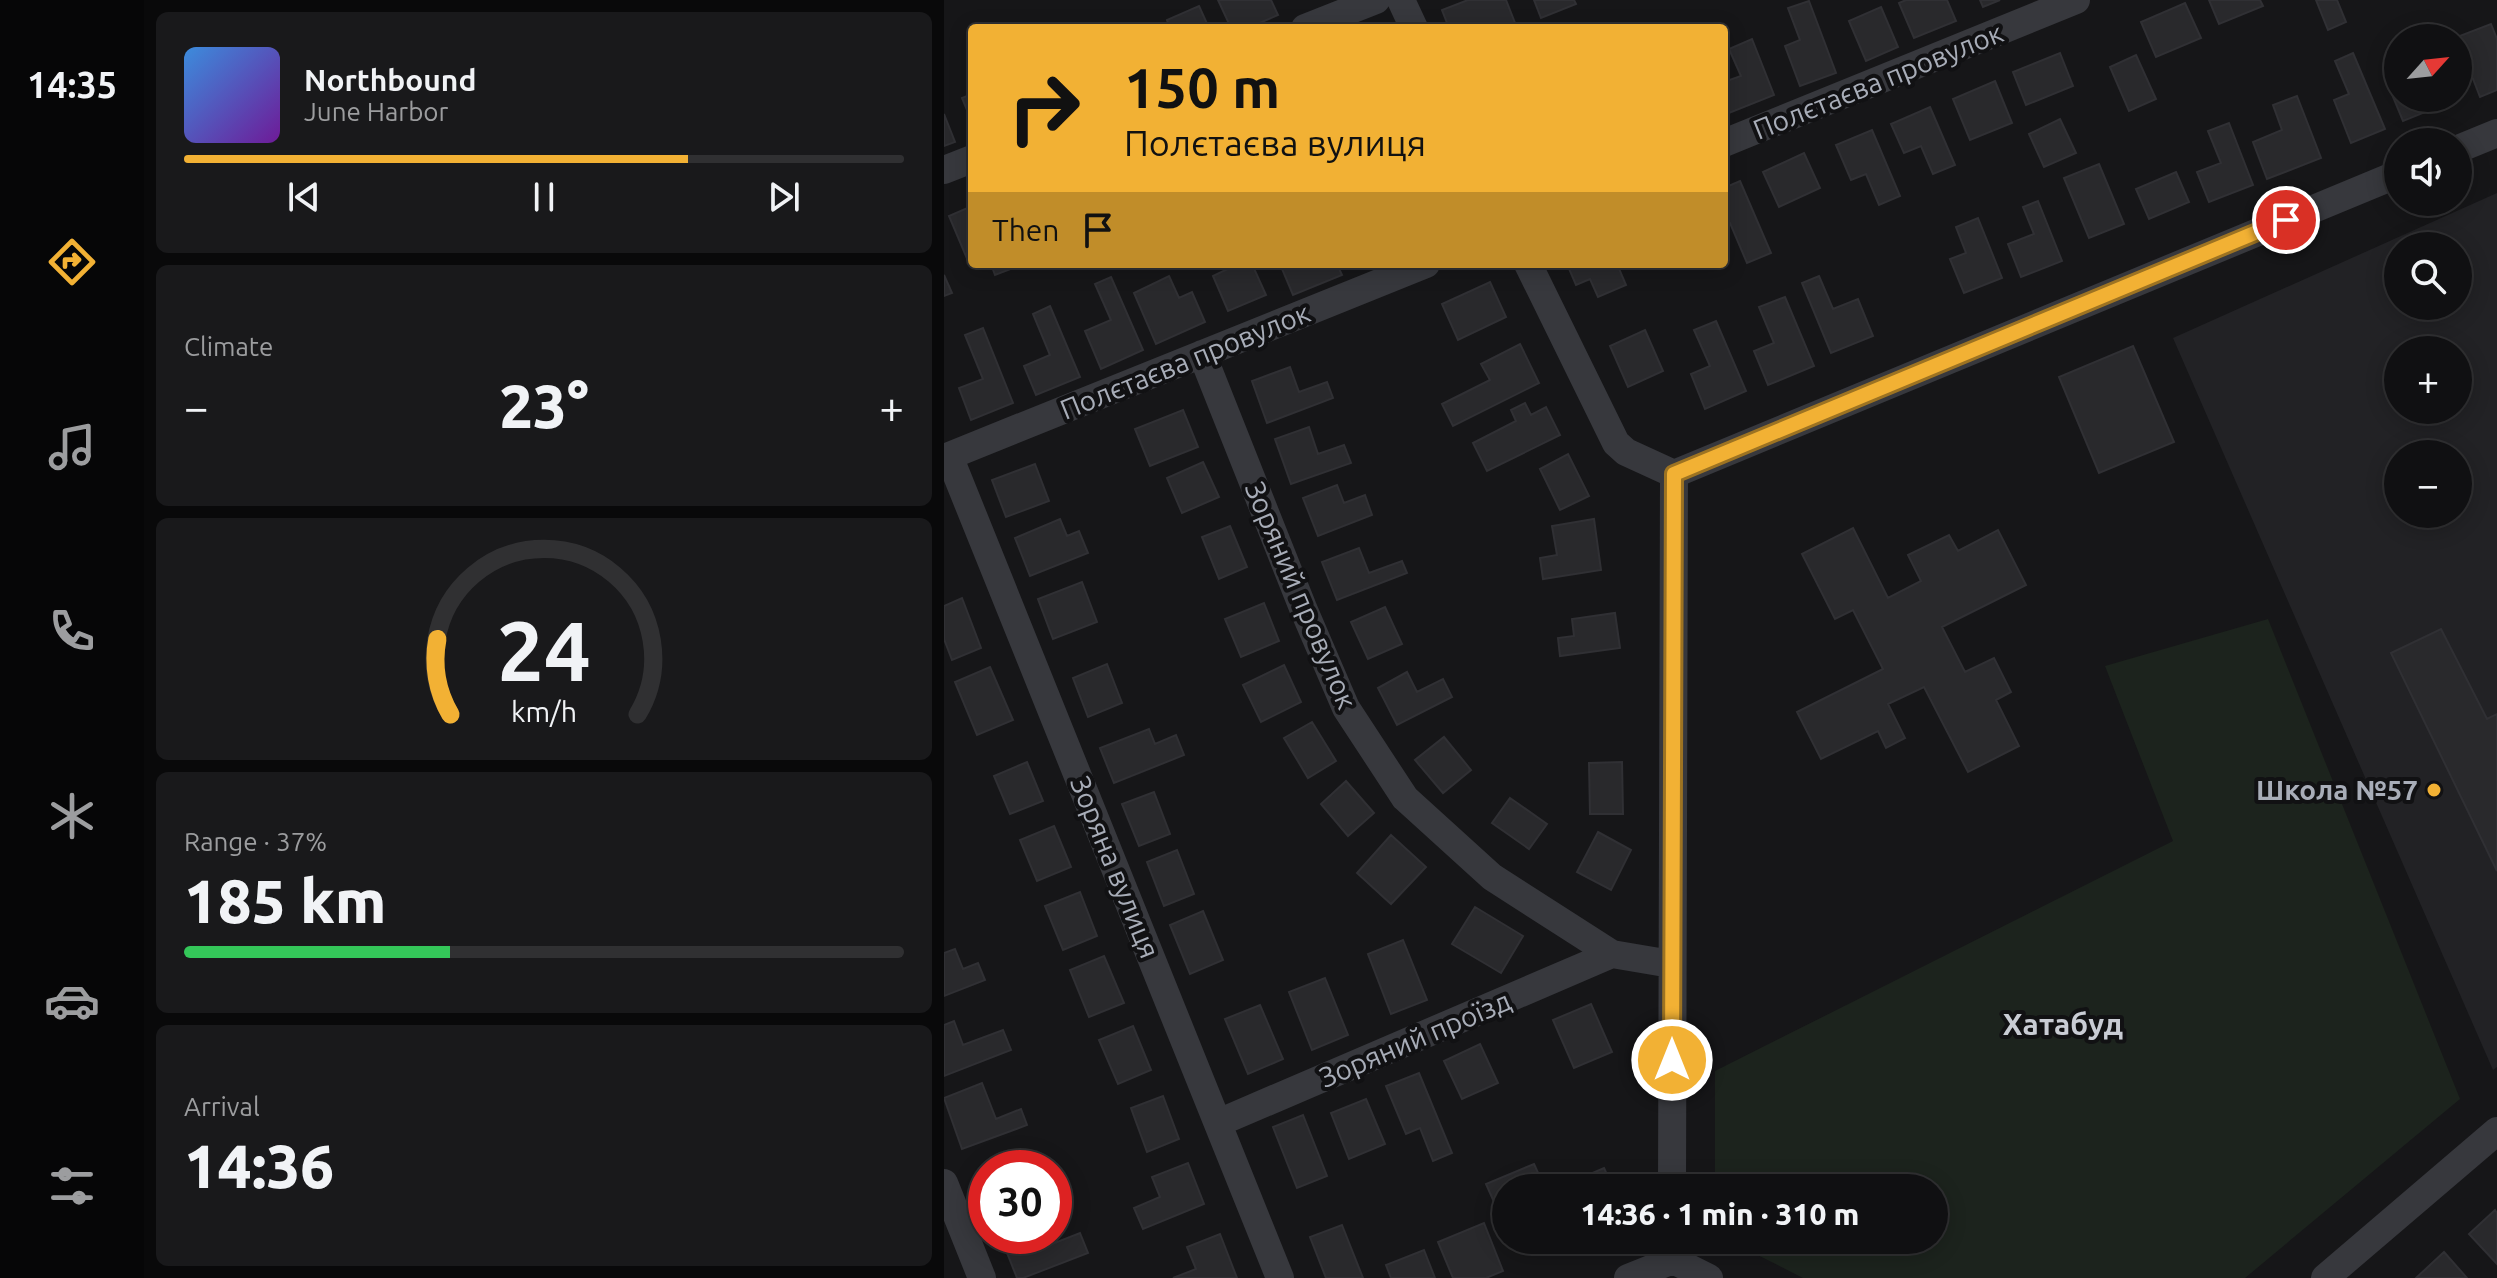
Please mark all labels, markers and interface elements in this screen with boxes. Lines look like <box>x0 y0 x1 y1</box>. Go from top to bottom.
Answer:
street label: Полєтаєва провулок <box>1748 16 2007 145</box>
north arrow <box>2384 24 2472 112</box>
map controls <box>2384 24 2472 528</box>
icon: right <box>992 56 1096 160</box>
text: 150 m <box>1124 56 1280 119</box>
text: Northbound <box>304 63 476 97</box>
text: 14:35 <box>27 64 117 105</box>
text: June Harbor <box>304 97 448 126</box>
text: Полєтаєва вулиця <box>1124 122 1426 163</box>
button: sound <box>2384 128 2472 216</box>
icon: previous <box>282 175 326 219</box>
icon: pause <box>522 175 566 219</box>
icon: next <box>762 175 806 219</box>
pin <box>2252 186 2320 254</box>
icon: arrive <box>2264 198 2308 242</box>
icon: arrive <box>1076 208 1120 252</box>
text: Then <box>992 213 1060 247</box>
button: search <box>2384 232 2472 320</box>
icon: directions <box>44 234 100 290</box>
street label: Полєтаєва провулок <box>1055 296 1314 425</box>
text: Climate <box>184 332 273 361</box>
button: + <box>2384 336 2472 424</box>
text: 23° <box>499 372 589 439</box>
text: − <box>184 382 209 431</box>
text: + <box>879 382 904 431</box>
icon: music <box>44 419 100 475</box>
button: − <box>2384 440 2472 528</box>
street label: Зоряний провулок <box>1240 476 1363 713</box>
icon: phone <box>44 603 100 659</box>
text: 24 <box>497 603 591 697</box>
text: km/h <box>511 695 577 727</box>
street label: Зоряна вулиця <box>1065 771 1166 962</box>
place label: Школа №57 <box>2256 774 2418 805</box>
marker: Школа №57 <box>2425 781 2443 799</box>
icon: climate <box>44 788 100 844</box>
text: Range · 37% <box>184 827 327 856</box>
text: 185 km <box>184 867 386 934</box>
icon: car <box>44 973 100 1029</box>
street label: Зоряний проїзд <box>1314 984 1515 1093</box>
district label: Хатабуд <box>2003 1007 2123 1041</box>
position arrow <box>1630 1018 1714 1102</box>
text: Arrival <box>184 1092 260 1121</box>
text: 14:36 <box>184 1132 334 1199</box>
speed limit sign: 30 <box>968 1150 1072 1254</box>
icon: filters <box>44 1158 100 1214</box>
text: 14:36 · 1 min · 310 m <box>1581 1197 1859 1231</box>

